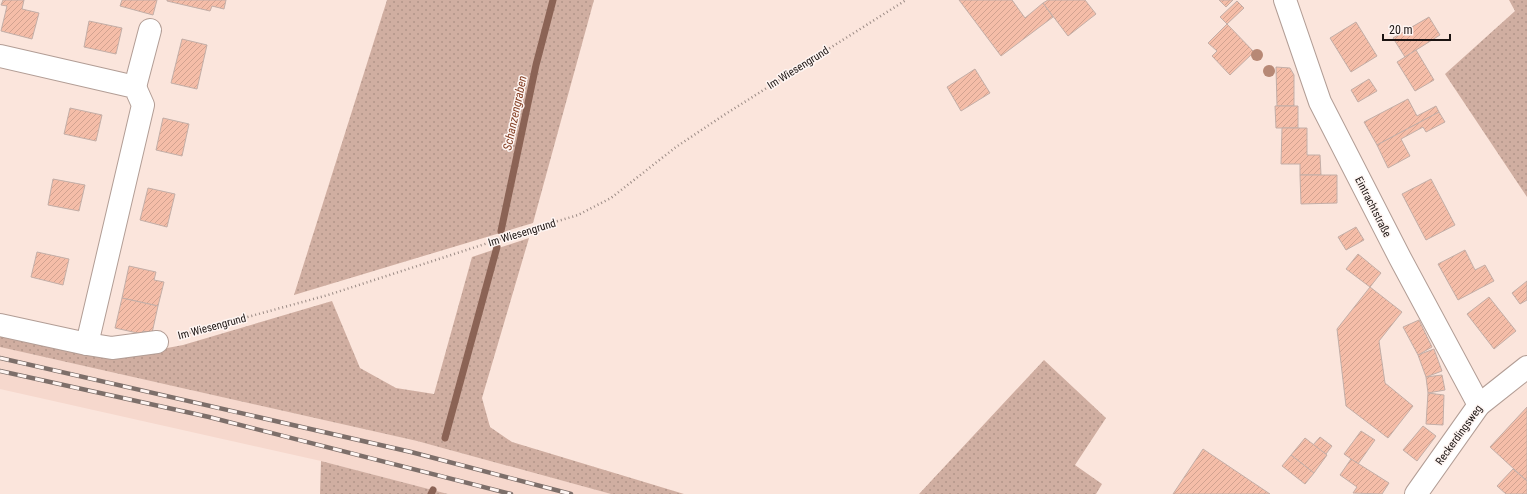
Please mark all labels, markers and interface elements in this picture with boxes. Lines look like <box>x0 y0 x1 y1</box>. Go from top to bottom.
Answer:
scale bar <box>1383 16 1450 42</box>
text: 20 m <box>1389 23 1413 37</box>
street label: Im Wiesengrund <box>765 44 831 92</box>
water label: Schanzengraben <box>500 74 530 152</box>
street label: Eintrachtstraße <box>1352 175 1394 239</box>
street label: Im Wiesengrund <box>487 217 557 249</box>
street label: Im Wiesengrund <box>177 312 247 342</box>
street label: Reckerdingsweg <box>1433 403 1485 467</box>

